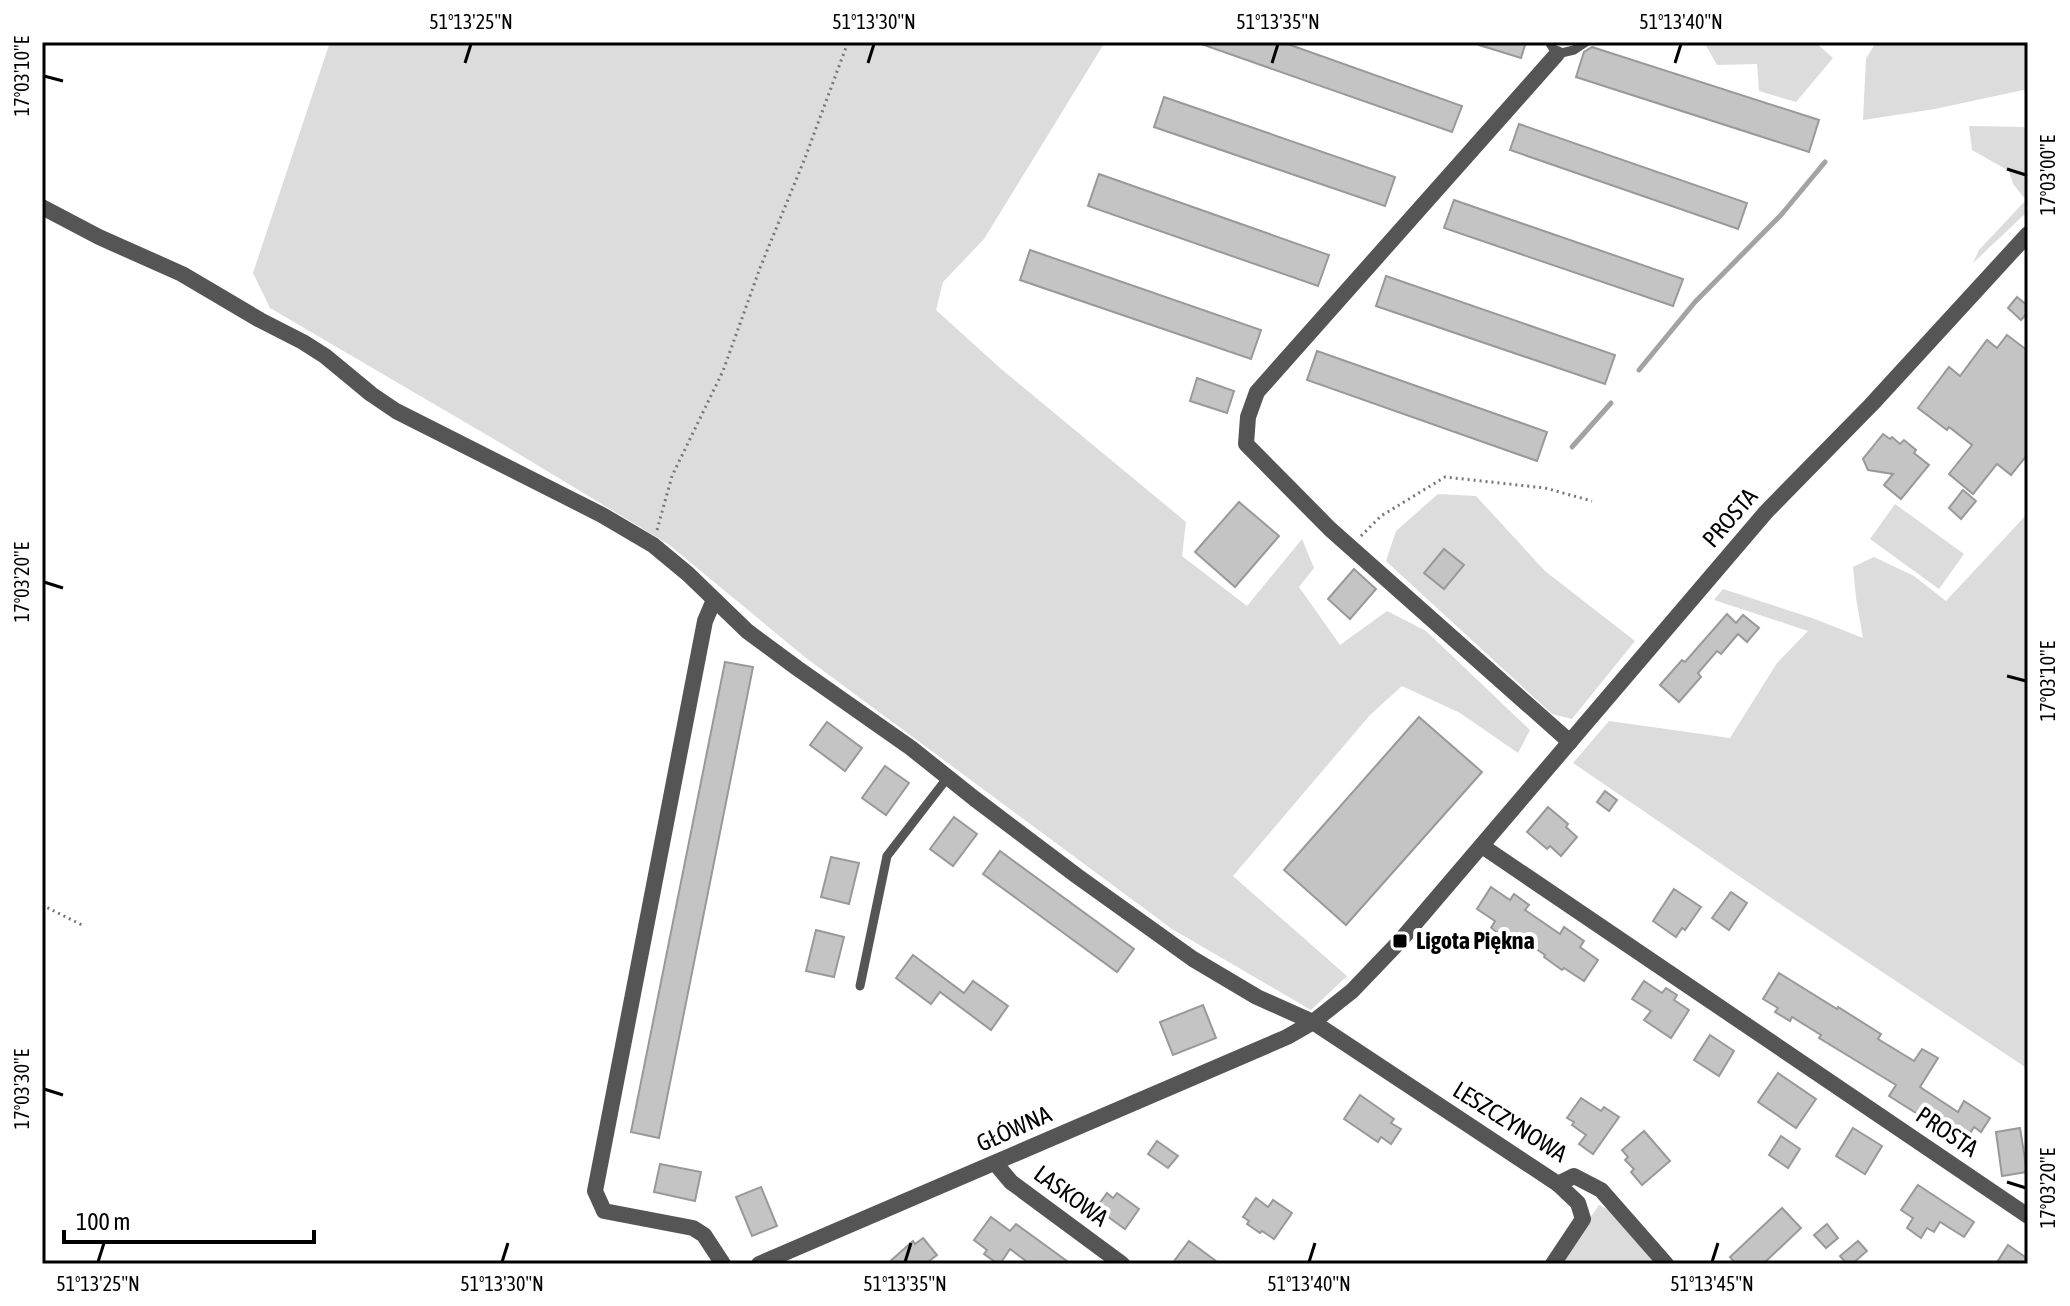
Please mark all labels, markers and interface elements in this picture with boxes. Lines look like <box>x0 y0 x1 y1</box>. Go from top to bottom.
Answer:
text: 51°13'25"N <box>429 10 513 33</box>
text: 51°13'30"N <box>832 10 916 33</box>
text: 51°13'35"N <box>1236 10 1320 33</box>
text: 51°13'40"N <box>1639 10 1723 33</box>
text: 17°03'10"E <box>10 35 33 116</box>
text: 17°03'00"E <box>2036 134 2059 215</box>
street label: PROSTA <box>1697 483 1763 553</box>
text: 17°03'20"E <box>10 541 33 622</box>
text: 17°03'10"E <box>2036 640 2059 721</box>
place label: Ligota Piękna <box>1416 927 1535 954</box>
marker: Ligota Piękna <box>1391 932 1409 950</box>
text: 17°03'30"E <box>10 1048 33 1129</box>
street label: LESZCZYNOWA <box>1448 1076 1572 1167</box>
street label: GŁÓWNA <box>972 1100 1055 1157</box>
street label: PROSTA <box>1911 1101 1984 1162</box>
text: 17°03'20"E <box>2036 1147 2059 1228</box>
street label: LASKOWA <box>1029 1160 1114 1232</box>
scale bar <box>64 1194 314 1244</box>
text: 100 m <box>76 1208 130 1235</box>
text: 51°13'25"N <box>56 1272 140 1295</box>
text: 51°13'30"N <box>460 1272 544 1295</box>
text: 51°13'35"N <box>863 1272 947 1295</box>
text: 51°13'40"N <box>1267 1272 1351 1295</box>
text: 51°13'45"N <box>1670 1272 1754 1295</box>

